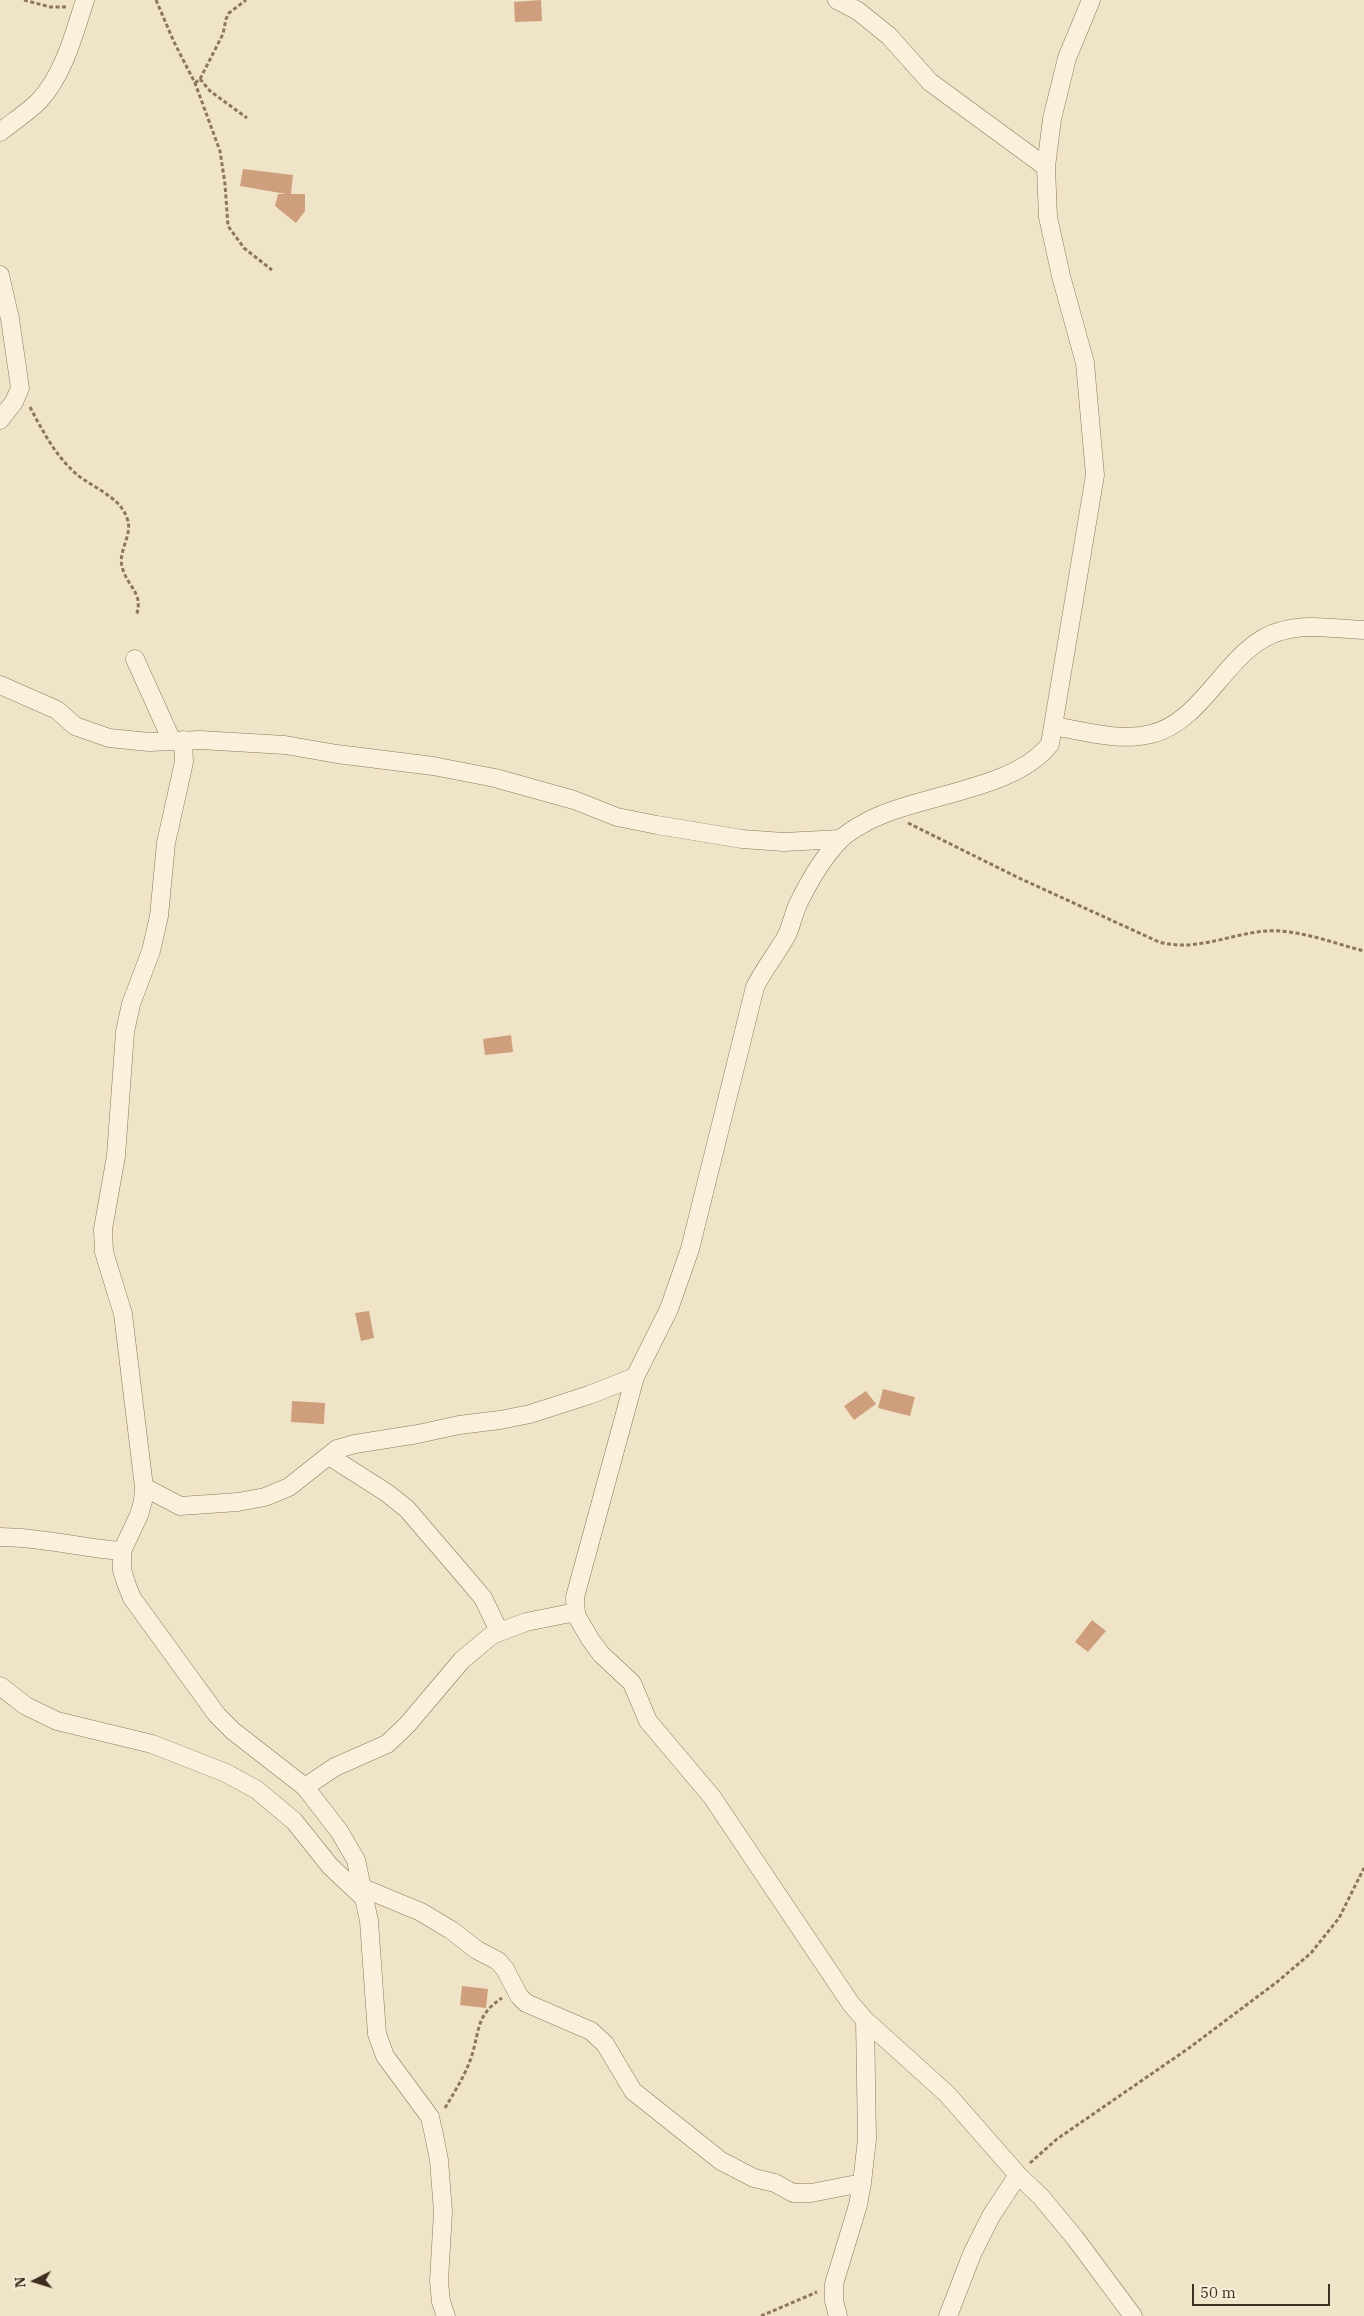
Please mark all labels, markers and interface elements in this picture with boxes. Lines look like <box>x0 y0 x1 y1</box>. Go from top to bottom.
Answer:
north arrow <box>10 2256 60 2306</box>
scale bar <box>1194 2274 1332 2306</box>
text: N <box>11 2276 30 2289</box>
text: 50 m <box>1200 2283 1236 2302</box>

